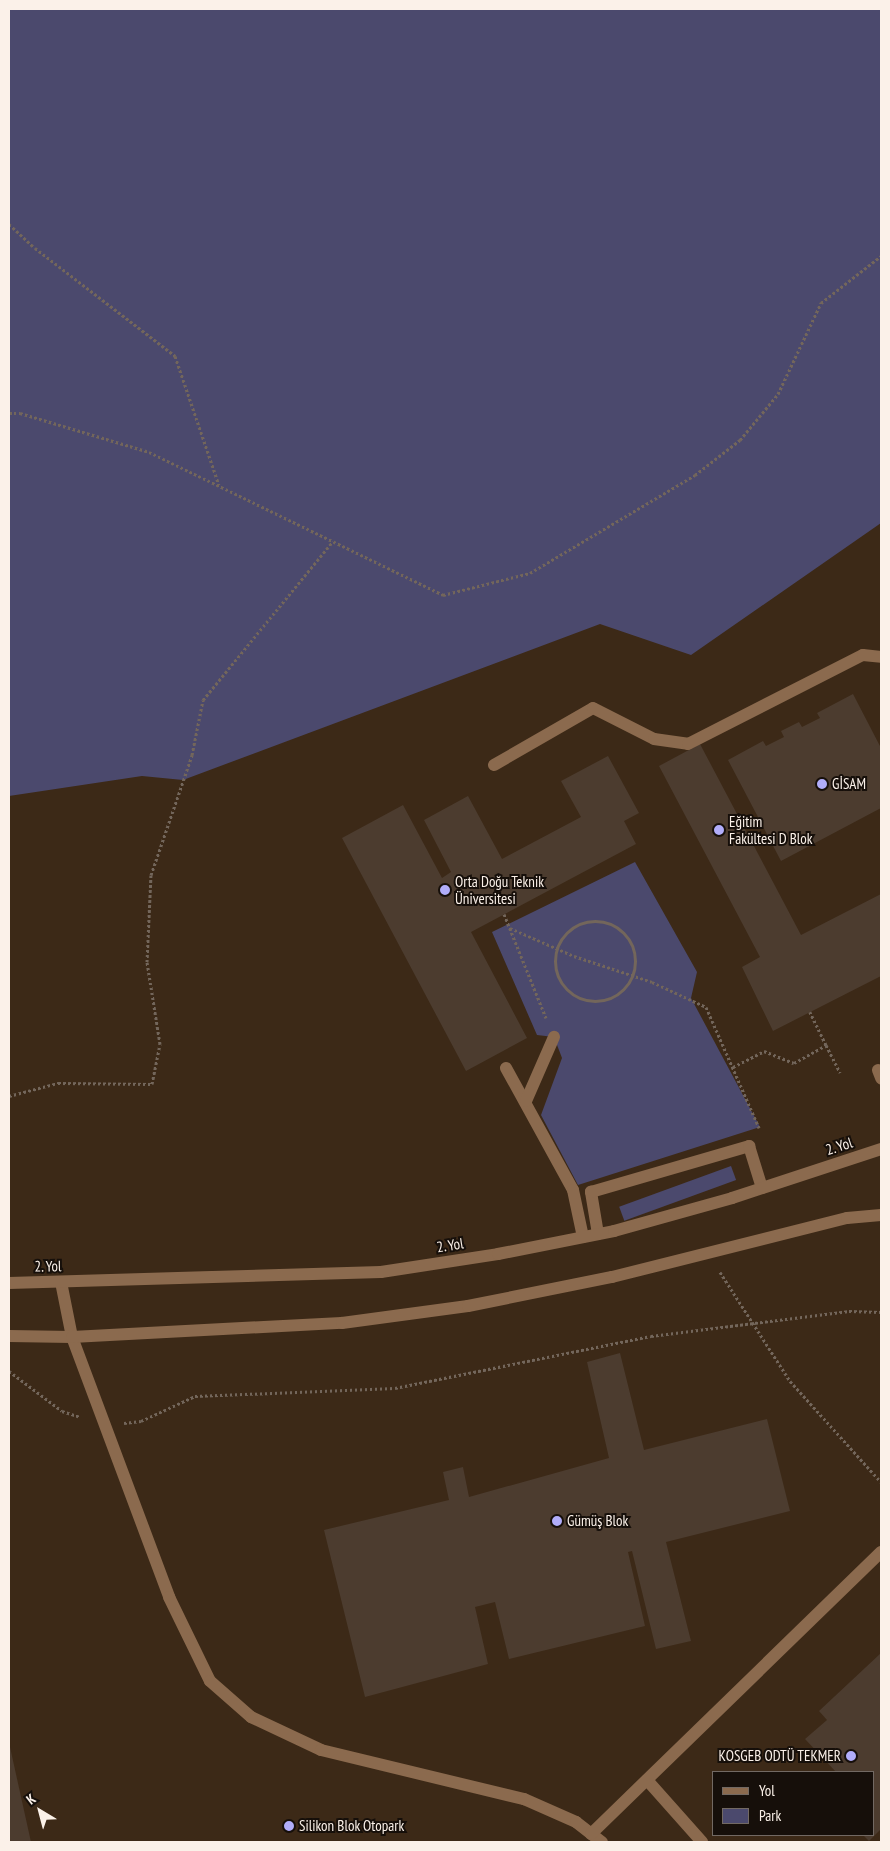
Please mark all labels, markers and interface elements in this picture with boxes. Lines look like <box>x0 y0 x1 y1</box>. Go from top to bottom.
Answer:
place label: GİSAM <box>832 775 866 793</box>
marker: GİSAM <box>816 778 828 790</box>
place label: Eğitim Fakültesi D Blok <box>729 812 813 847</box>
marker: Eğitim Fakültesi D Blok <box>713 824 725 836</box>
place label: Orta Doğu Teknik Üniversitesi <box>455 872 544 907</box>
marker: Orta Doğu Teknik Üniversitesi <box>439 884 451 896</box>
street label: 2. Yol <box>823 1133 855 1159</box>
street label: 2. Yol <box>435 1234 465 1256</box>
street label: 2. Yol <box>34 1257 62 1275</box>
place label: Gümüş Blok <box>567 1512 628 1530</box>
marker: Gümüş Blok <box>551 1515 563 1527</box>
place label: KOSGEB ODTÜ TEKMER <box>718 1747 841 1765</box>
marker: KOSGEB ODTÜ TEKMER <box>845 1750 857 1762</box>
legend <box>712 1771 875 1836</box>
text: Yol <box>759 1781 775 1800</box>
north arrow <box>15 1786 65 1836</box>
text: K <box>23 1790 39 1808</box>
text: Park <box>759 1806 781 1825</box>
place label: Silikon Blok Otopark <box>299 1817 405 1835</box>
marker: Silikon Blok Otopark <box>283 1820 295 1832</box>

